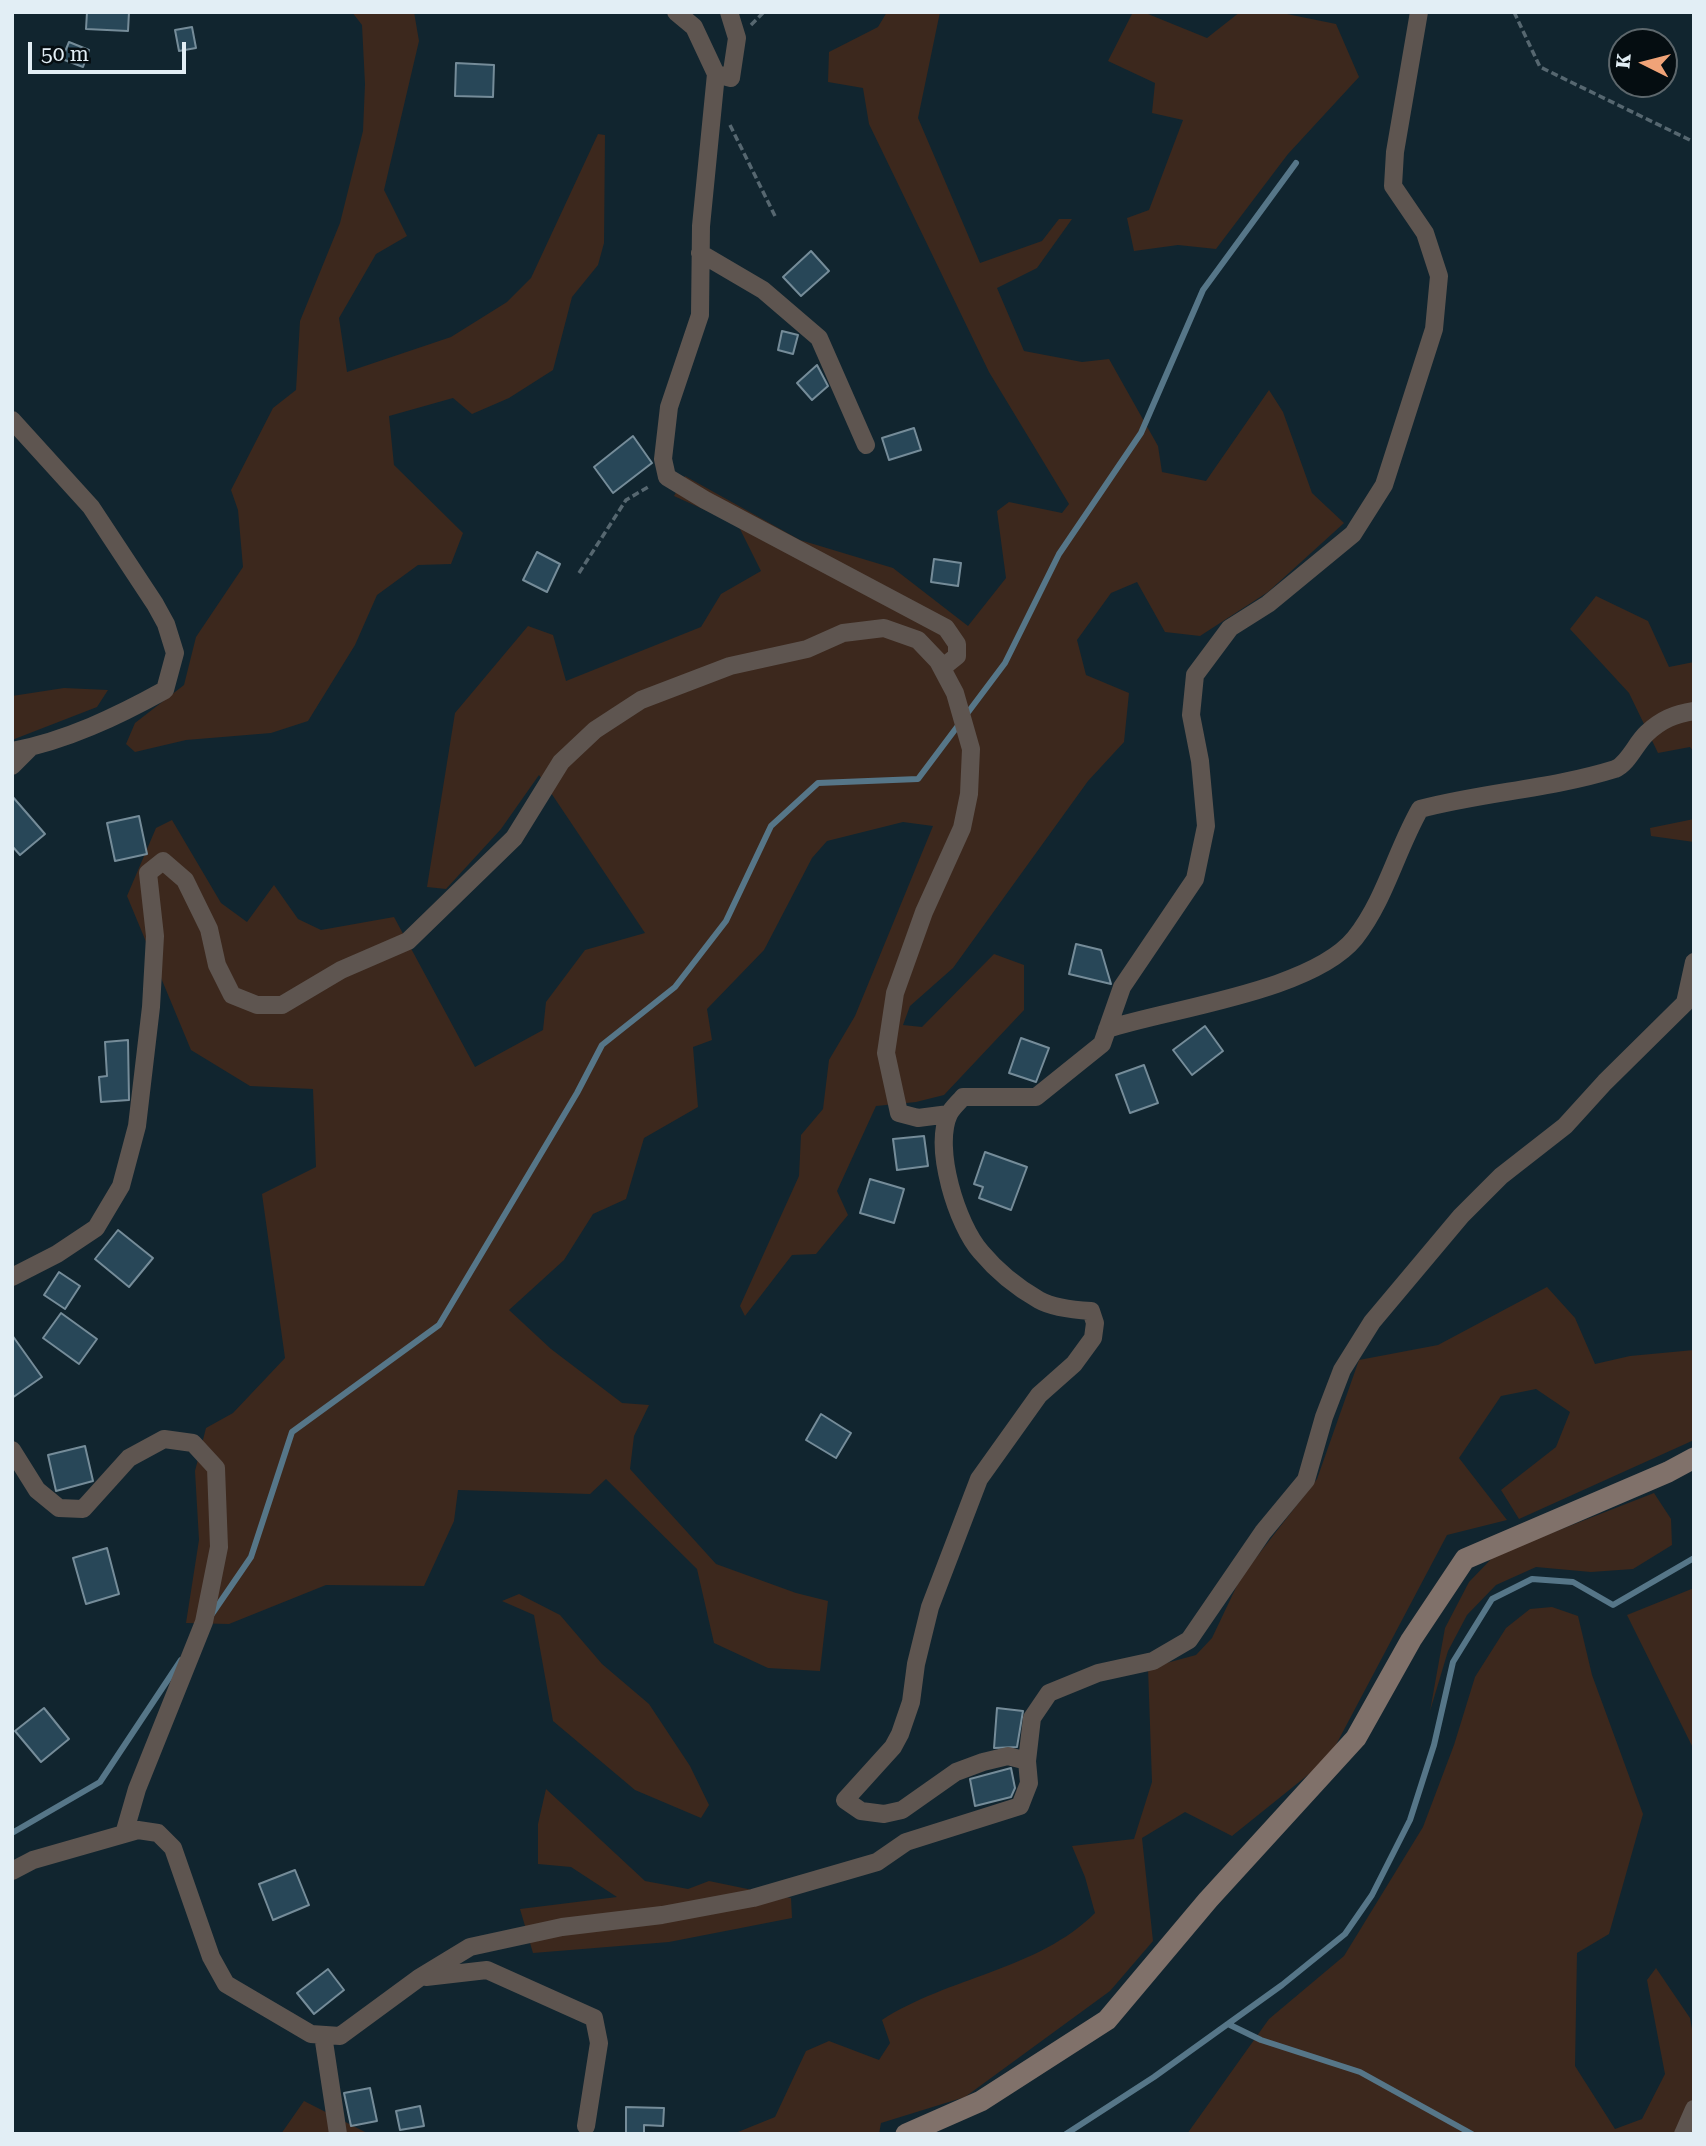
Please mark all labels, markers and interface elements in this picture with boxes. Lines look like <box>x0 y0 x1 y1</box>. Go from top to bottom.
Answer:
scale bar <box>32 28 189 72</box>
north arrow <box>1608 28 1678 98</box>
text: 50 m <box>41 42 89 66</box>
text: K <box>1611 52 1636 70</box>

